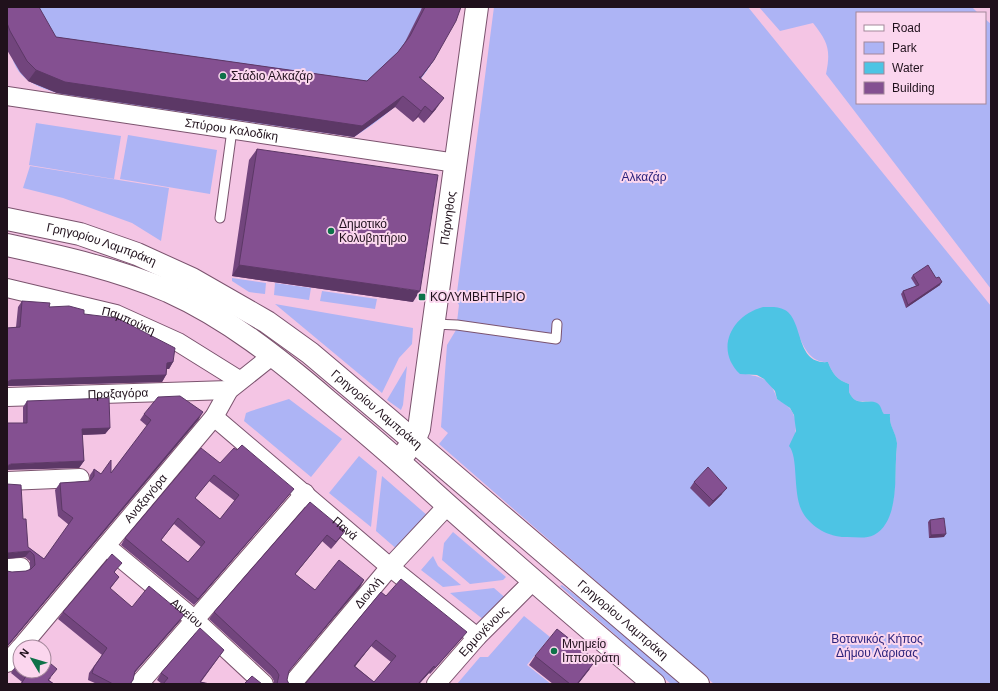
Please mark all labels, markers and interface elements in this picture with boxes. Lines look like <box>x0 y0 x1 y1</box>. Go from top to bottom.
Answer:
legend <box>856 12 986 104</box>
text: Road <box>892 21 921 35</box>
text: Park <box>892 41 918 55</box>
text: Water <box>892 61 924 75</box>
place label: Στάδιο Αλκαζάρ <box>231 69 313 83</box>
marker: Στάδιο Αλκαζάρ <box>218 71 228 81</box>
text: Building <box>892 81 935 95</box>
street label: Σπύρου Καλοδίκη <box>184 116 279 143</box>
park label: Αλκαζάρ <box>621 170 667 184</box>
street label: Πάρνηθος <box>437 190 459 246</box>
place label: Δημοτικό Κολυβητήριο <box>339 217 407 245</box>
street label: Γρηγορίου Λαμπράκη <box>45 220 159 269</box>
marker: Δημοτικό Κολυβητήριο <box>326 226 336 236</box>
place label: ΚΟΛΥΜΒΗΤΗΡΙΟ <box>430 290 525 304</box>
marker: ΚΟΛΥΜΒΗΤΗΡΙΟ <box>417 292 427 302</box>
street label: Παμπούκη <box>100 304 157 338</box>
street label: Γρηγορίου Λαμπράκη <box>328 367 425 452</box>
street label: Πραξαγόρα <box>87 386 149 401</box>
street label: Αναξαγόρα <box>121 471 170 526</box>
street label: Πανά <box>330 514 360 543</box>
street label: Διοκλή <box>351 574 385 611</box>
street label: Γρηγορίου Λαμπράκη <box>575 577 671 662</box>
street label: Αινείου <box>168 596 206 631</box>
street label: Ερμογένους <box>456 603 511 660</box>
park label: Βοτανικός Κήπος Δήμου Λάρισας <box>831 632 923 660</box>
place label: Μνημείο Ιπποκράτη <box>562 637 620 665</box>
north arrow <box>12 639 52 679</box>
text: N <box>17 646 31 660</box>
marker: Μνημείο Ιπποκράτη <box>549 646 559 656</box>

